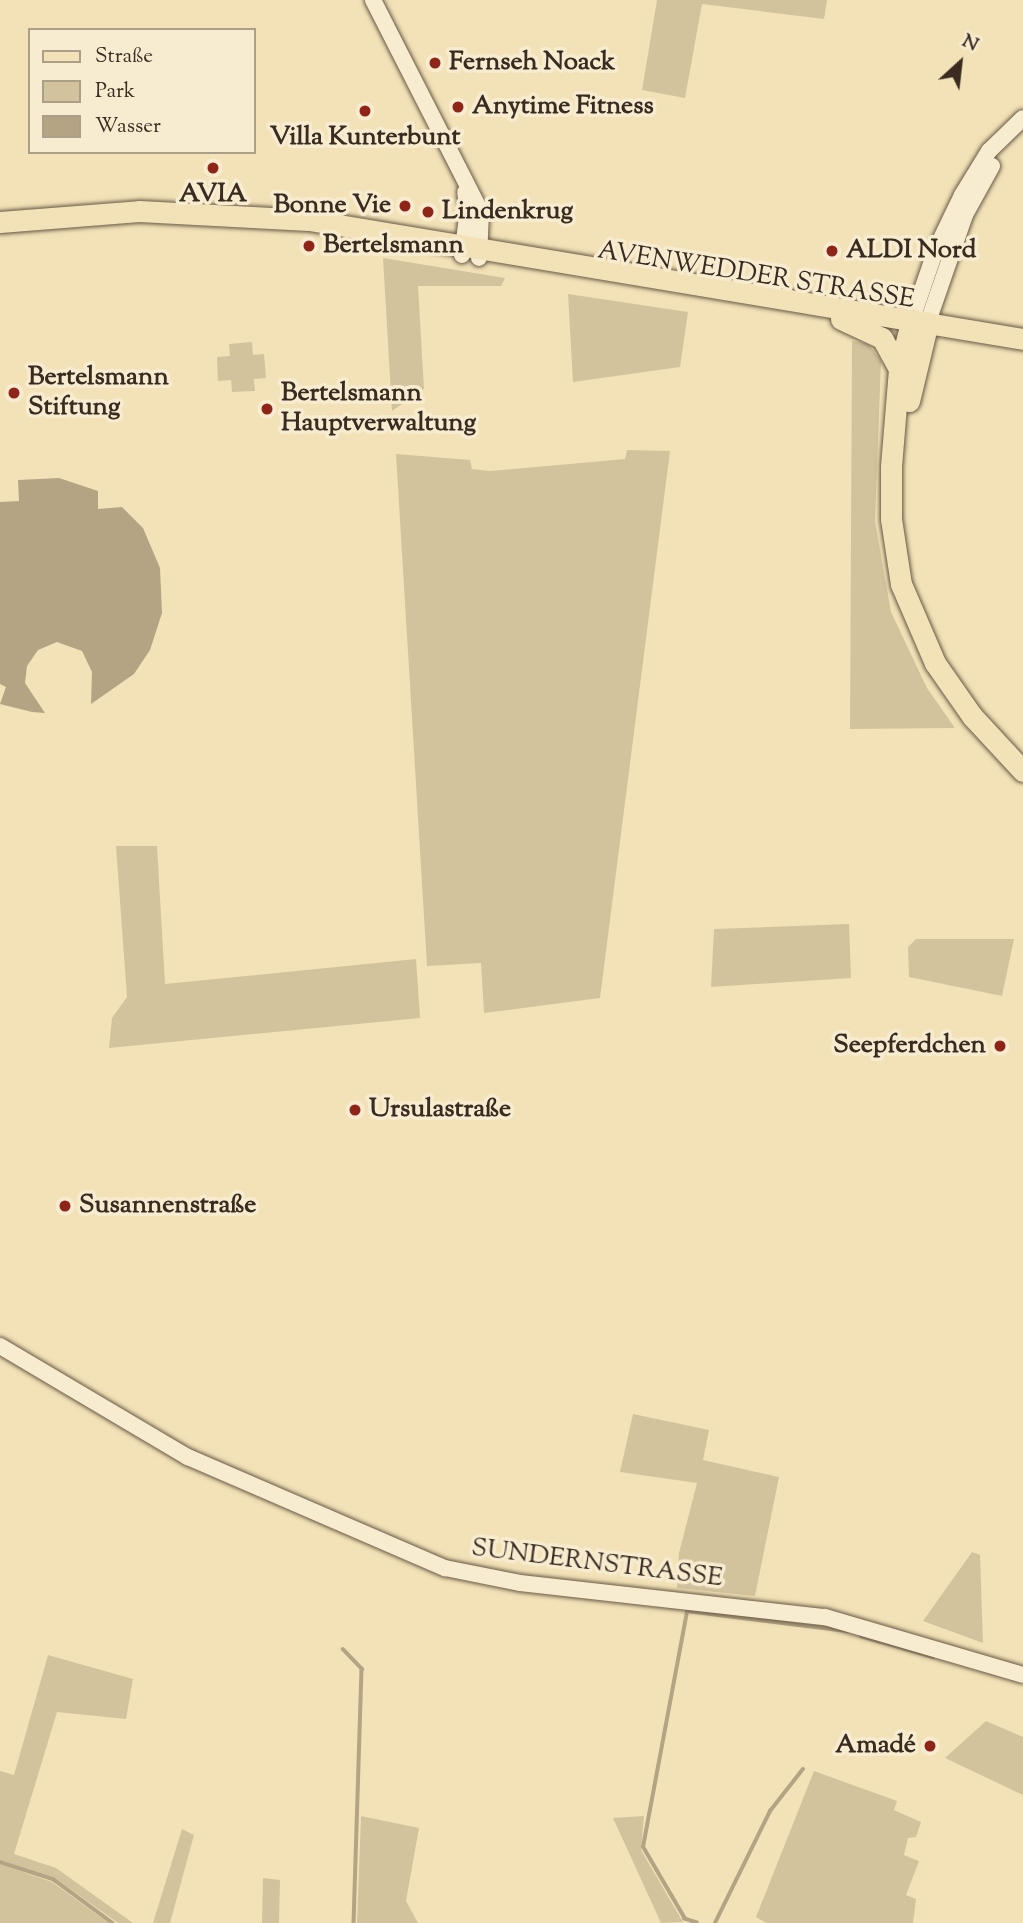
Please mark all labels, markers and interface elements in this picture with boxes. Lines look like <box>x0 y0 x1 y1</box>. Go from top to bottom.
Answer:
legend <box>28 28 256 154</box>
north arrow <box>925 28 995 98</box>
text: N <box>957 28 983 59</box>
text: Straße <box>95 42 153 72</box>
place label: Fernseh Noack <box>449 47 615 79</box>
marker: Fernseh Noack <box>427 55 443 71</box>
text: Park <box>95 77 135 107</box>
place label: Anytime Fitness <box>472 91 654 123</box>
marker: Anytime Fitness <box>450 99 466 115</box>
marker: Villa Kunterbunt <box>357 103 373 119</box>
text: Wasser <box>95 112 161 142</box>
place label: Villa Kunterbunt <box>270 122 460 154</box>
marker: AVIA <box>205 160 221 176</box>
place label: AVIA <box>179 179 247 211</box>
place label: Bonne Vie <box>273 190 391 222</box>
place label: Lindenkrug <box>442 196 573 228</box>
marker: Bonne Vie <box>397 198 413 214</box>
marker: Lindenkrug <box>420 204 436 220</box>
place label: Bertelsmann <box>323 230 464 262</box>
place label: ALDI Nord <box>846 235 976 267</box>
street label: AVENWEDDER STRASSE <box>595 236 917 316</box>
marker: Bertelsmann <box>301 238 317 254</box>
marker: ALDI Nord <box>824 243 840 259</box>
place label: Bertelsmann Stiftung <box>28 362 169 424</box>
place label: Bertelsmann Hauptverwaltung <box>281 378 476 440</box>
marker: Bertelsmann Stiftung <box>6 385 22 401</box>
marker: Bertelsmann Hauptverwaltung <box>259 401 275 417</box>
place label: Seepferdchen <box>833 1030 986 1062</box>
marker: Seepferdchen <box>992 1038 1008 1054</box>
place label: Ursulastraße <box>369 1094 511 1126</box>
marker: Ursulastraße <box>347 1102 363 1118</box>
place label: Susannenstraße <box>79 1190 256 1222</box>
marker: Susannenstraße <box>57 1198 73 1214</box>
street label: SUNDERNSTRASSE <box>470 1533 724 1595</box>
place label: Amadé <box>835 1730 916 1762</box>
marker: Amadé <box>922 1738 938 1754</box>

